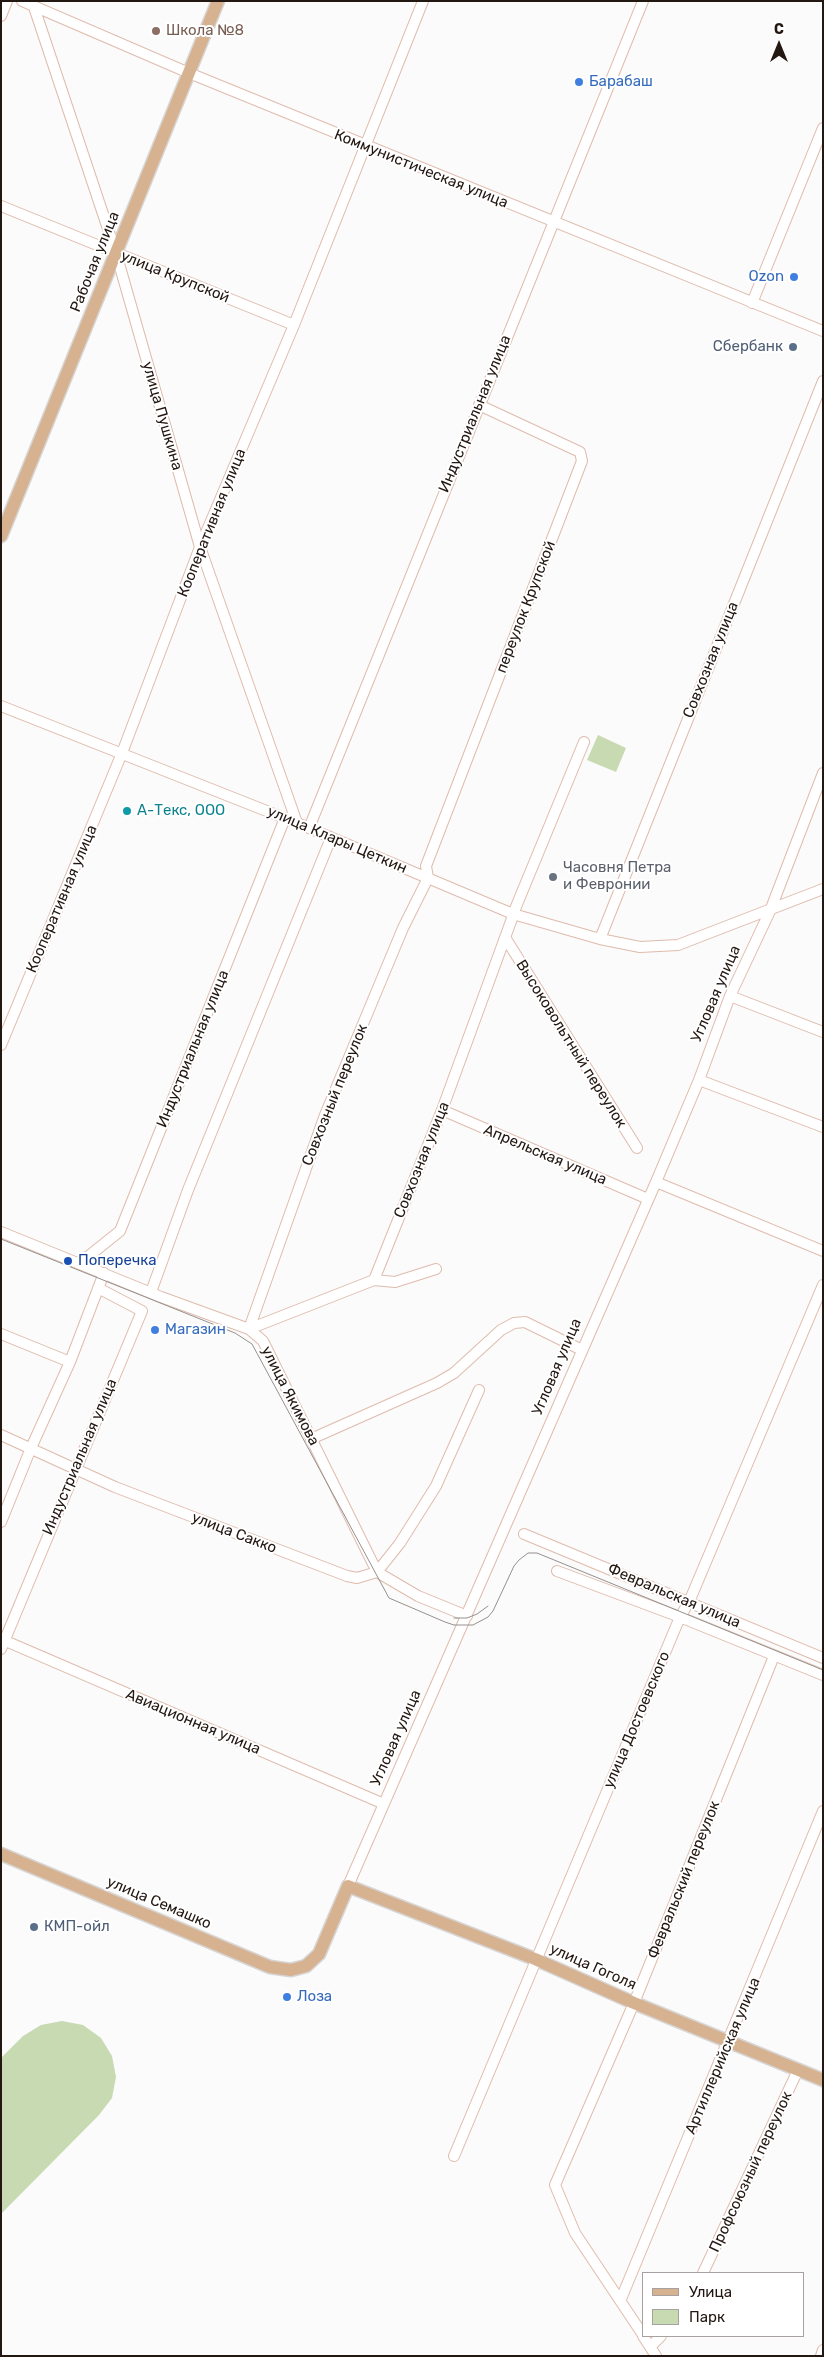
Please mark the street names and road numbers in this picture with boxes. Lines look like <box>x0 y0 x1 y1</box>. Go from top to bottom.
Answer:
street label: Коммунистическая улица <box>331 126 511 212</box>
street label: Рабочая улица <box>67 209 123 315</box>
street label: улица Крупской <box>118 247 232 307</box>
street label: Индустриальная улица <box>435 333 515 495</box>
street label: улица Пушкина <box>138 360 186 472</box>
street label: Кооперативная улица <box>174 446 250 600</box>
street label: переулок Крупской <box>492 538 560 676</box>
street label: Совхозная улица <box>679 599 743 721</box>
street label: улица Клары Цеткин <box>264 802 410 878</box>
street label: Кооперативная улица <box>23 823 101 975</box>
street label: Угловая улица <box>688 943 744 1045</box>
street label: Высоковольтный переулок <box>512 957 630 1131</box>
street label: Индустриальная улица <box>153 968 233 1130</box>
street label: Совхозный переулок <box>298 1021 372 1169</box>
street label: Совхозная улица <box>390 1099 454 1221</box>
street label: Апрельская улица <box>481 1121 609 1189</box>
street label: Угловая улица <box>529 1316 585 1418</box>
street label: улица Якимова <box>257 1343 323 1449</box>
street label: Индустриальная улица <box>39 1376 121 1538</box>
street label: улица Сакко <box>189 1509 279 1557</box>
street label: Февральская улица <box>605 1560 743 1632</box>
street label: улица Достоевского <box>600 1649 674 1791</box>
street label: Авиационная улица <box>123 1685 263 1759</box>
street label: Угловая улица <box>367 1687 425 1789</box>
street label: Февральский переулок <box>644 1798 724 1962</box>
street label: улица Семашко <box>104 1873 214 1933</box>
street label: улица Гоголя <box>547 1940 639 1994</box>
street label: Артиллерийская улица <box>682 1975 764 2137</box>
street label: Профсоюзный переулок <box>706 2089 796 2255</box>

